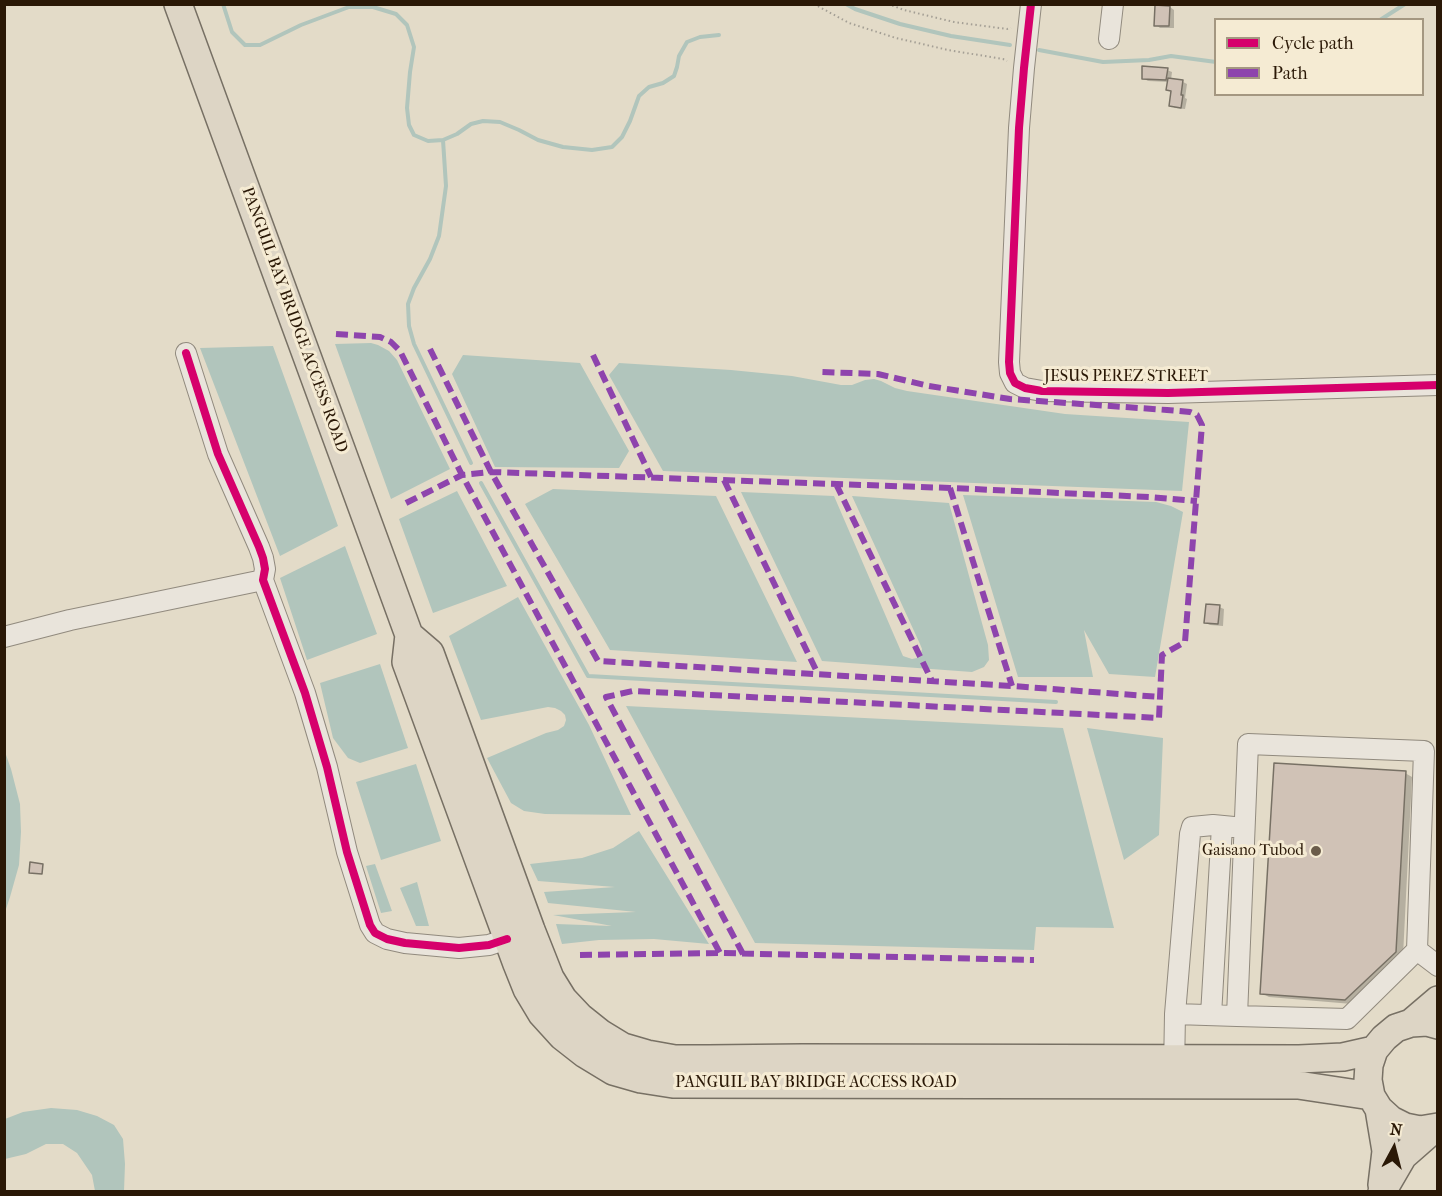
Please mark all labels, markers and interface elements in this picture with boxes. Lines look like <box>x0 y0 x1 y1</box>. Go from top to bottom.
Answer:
legend <box>1214 18 1424 96</box>
text: Cycle path <box>1272 33 1353 54</box>
text: Path <box>1272 63 1308 84</box>
street label: PANGUIL BAY BRIDGE ACCESS ROAD <box>237 185 351 455</box>
street label: JESUS PEREZ STREET <box>1044 367 1208 387</box>
place label: Gaisano Tubod <box>1202 841 1304 861</box>
marker: Gaisano Tubod <box>1309 844 1323 858</box>
street label: PANGUIL BAY BRIDGE ACCESS ROAD <box>675 1073 957 1093</box>
north arrow <box>1364 1118 1424 1178</box>
text: N <box>1389 1119 1403 1140</box>

